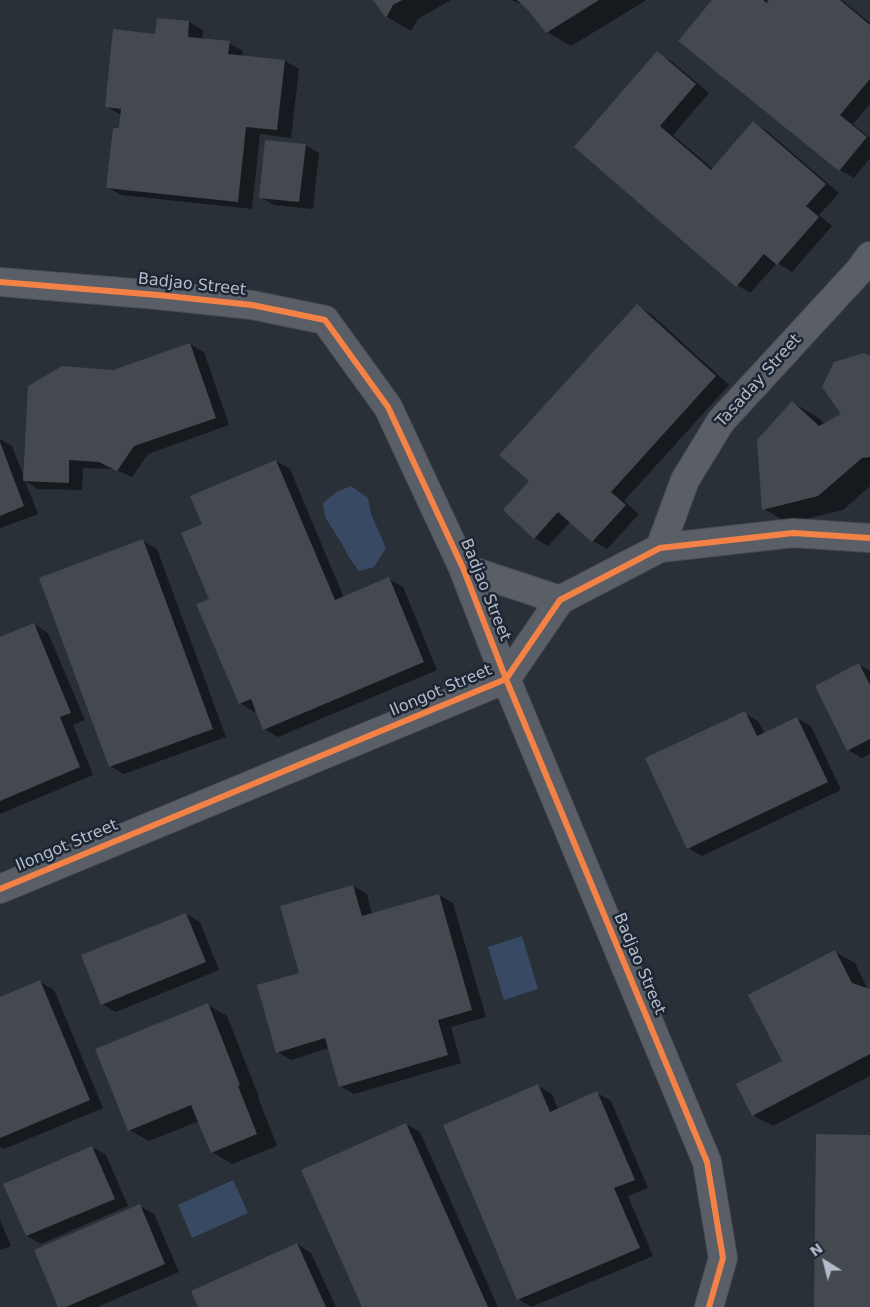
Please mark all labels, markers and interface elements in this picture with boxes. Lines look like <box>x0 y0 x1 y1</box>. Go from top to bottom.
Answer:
street label: Badjao Street <box>137 270 247 300</box>
street label: Tasaday Street <box>712 331 806 431</box>
street label: Badjao Street <box>456 536 514 644</box>
street label: Ilongot Street <box>387 661 495 721</box>
street label: Ilongot Street <box>13 816 121 876</box>
street label: Badjao Street <box>609 910 669 1018</box>
north arrow <box>800 1237 850 1287</box>
text: N <box>807 1240 826 1260</box>

